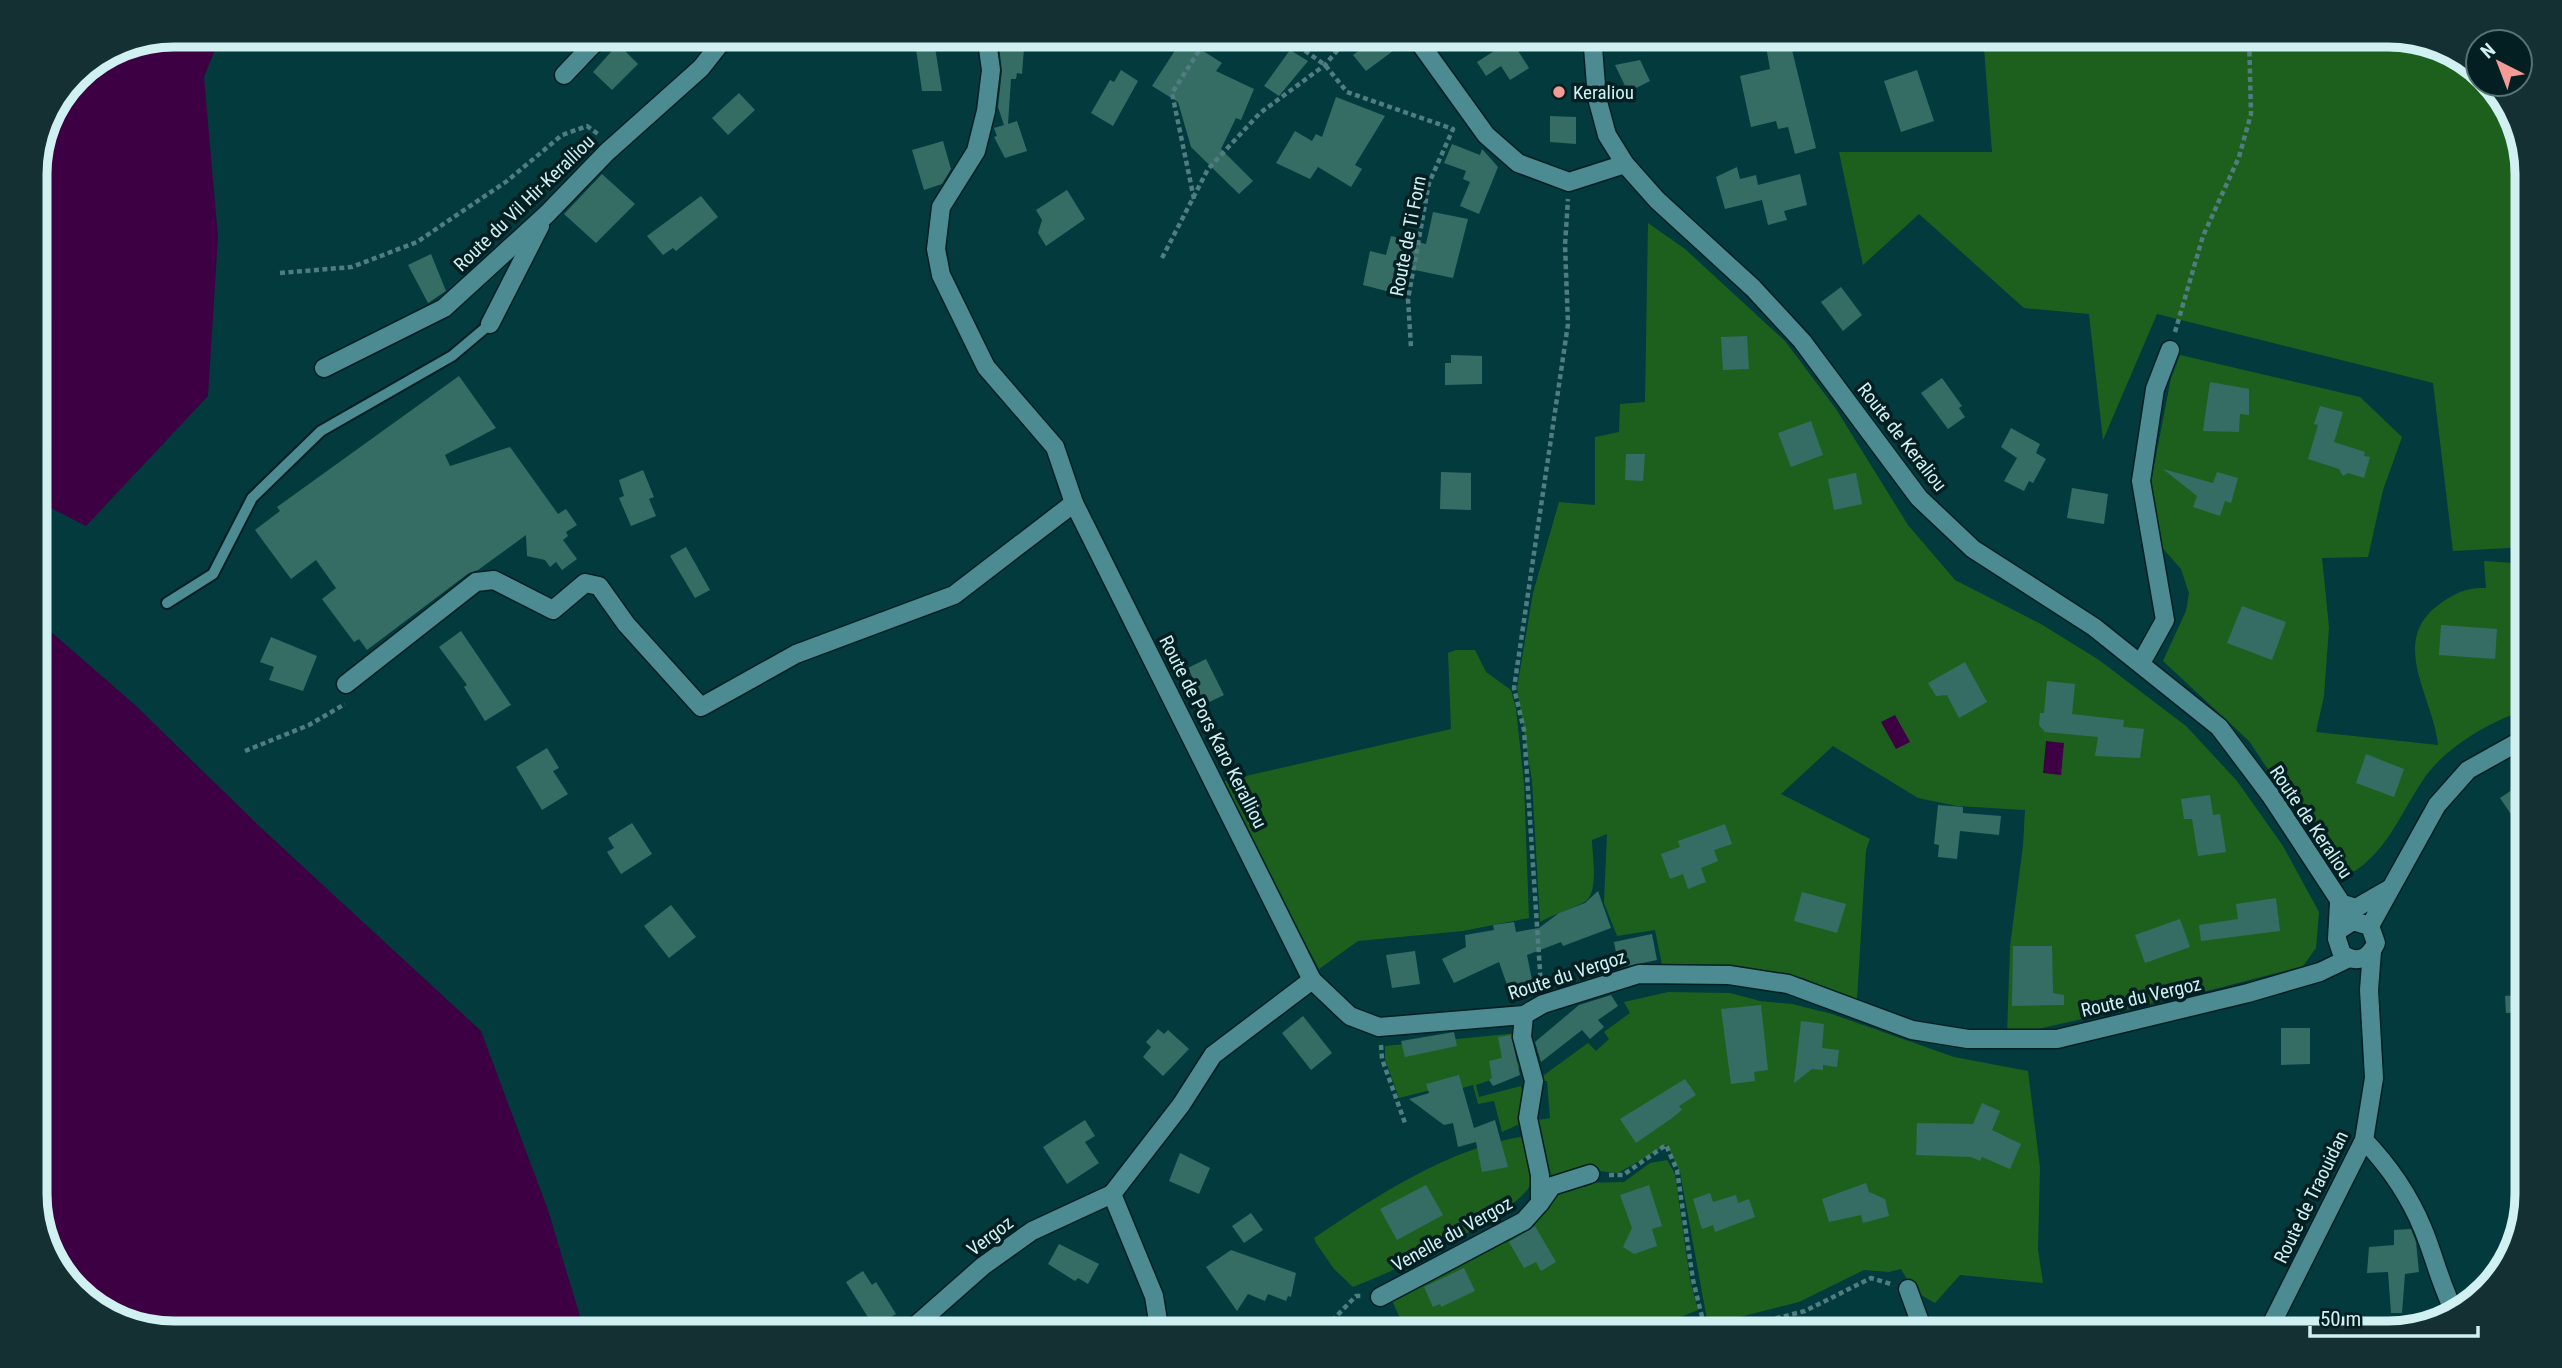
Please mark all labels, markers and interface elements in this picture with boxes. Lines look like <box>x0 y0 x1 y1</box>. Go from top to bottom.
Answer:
north arrow <box>2464 28 2534 98</box>
text: N <box>2476 38 2500 63</box>
place label: Keraliou <box>1573 81 1634 104</box>
marker: Keraliou <box>1551 84 1567 100</box>
street label: Route du Vil Hir-Keralliou <box>449 130 599 276</box>
street label: Route de Ti Forn <box>1385 174 1431 298</box>
street label: Route de Keraliou <box>1852 378 1952 496</box>
street label: Route de Pors Karo Keralliou <box>1154 632 1272 832</box>
street label: Route de Keraliou <box>2265 761 2357 883</box>
street label: Route du Vergoz <box>1505 945 1629 1005</box>
street label: Route du Vergoz <box>2079 972 2203 1022</box>
street label: Route de Traouidan <box>2269 1127 2353 1267</box>
street label: Venelle du Vergoz <box>1388 1191 1516 1277</box>
street label: Vergoz <box>962 1211 1018 1261</box>
scale bar <box>2310 1294 2478 1338</box>
text: 50 m <box>2320 1307 2361 1331</box>

